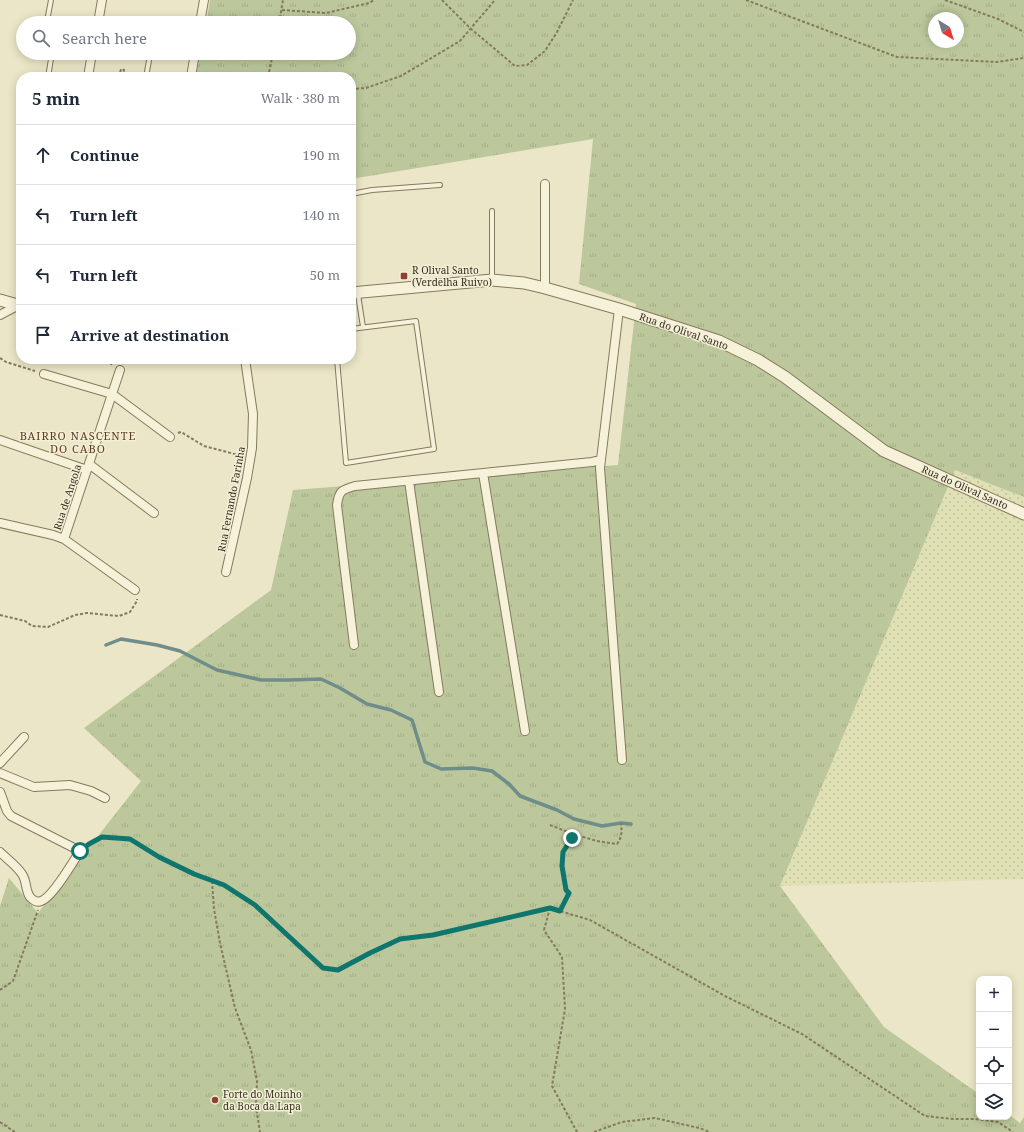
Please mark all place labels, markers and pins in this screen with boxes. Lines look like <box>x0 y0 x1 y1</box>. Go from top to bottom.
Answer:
place label: R Olival Santo (Verdelha Ruivo) <box>412 263 492 289</box>
marker: R Olival Santo (Verdelha Ruivo) <box>399 271 409 281</box>
place label: Forte do Moinho da Boca da Lapa <box>223 1087 302 1113</box>
marker: Forte do Moinho da Boca da Lapa <box>210 1095 220 1105</box>

